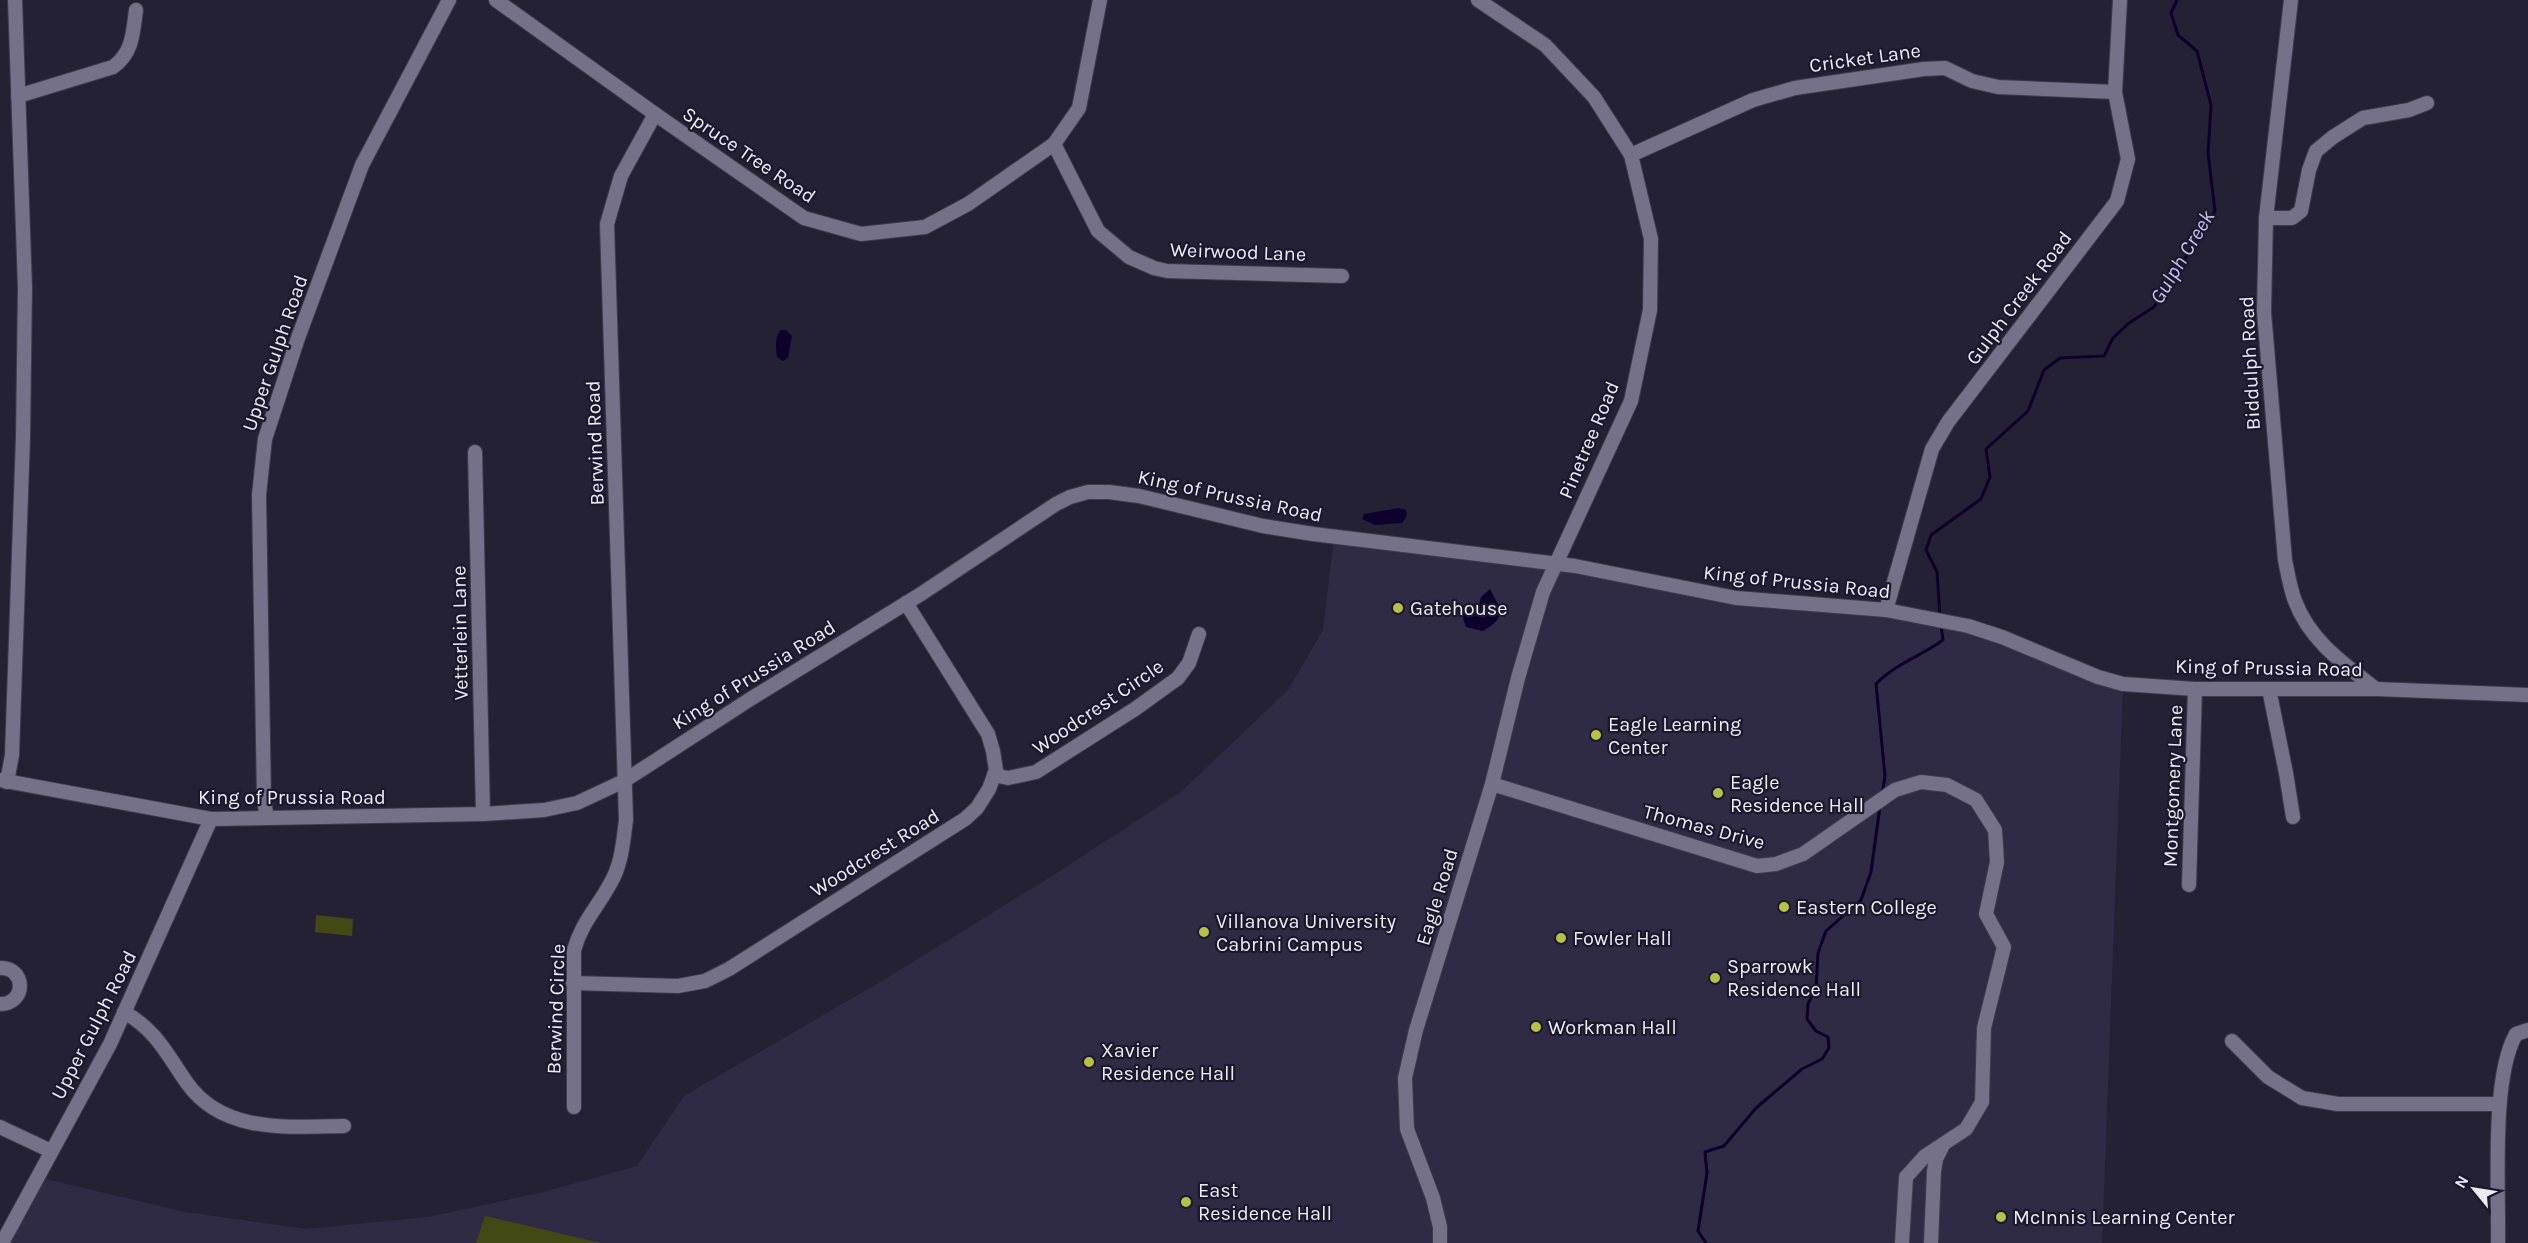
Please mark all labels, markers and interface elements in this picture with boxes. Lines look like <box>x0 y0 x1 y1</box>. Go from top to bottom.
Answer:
street label: Cricket Lane <box>1808 39 1922 77</box>
street label: Spruce Tree Road <box>678 102 820 208</box>
water label: Gulph Creek <box>2145 206 2219 308</box>
street label: Gulph Creek Road <box>1961 227 2077 369</box>
street label: Weirwood Lane <box>1169 238 1307 266</box>
street label: Upper Gulph Road <box>237 272 313 434</box>
street label: Biddulph Road <box>2235 295 2265 431</box>
street label: Pinetree Road <box>1554 378 1624 502</box>
street label: Berwind Road <box>581 380 609 506</box>
street label: King of Prussia Road <box>1136 465 1324 527</box>
street label: King of Prussia Road <box>1702 561 1892 603</box>
street label: Vetterlein Lane <box>447 565 473 701</box>
place label: Gatehouse <box>1410 597 1508 620</box>
marker: Gatehouse <box>1391 601 1405 615</box>
street label: King of Prussia Road <box>668 615 840 735</box>
street label: Woodcrest Circle <box>1028 655 1168 759</box>
street label: King of Prussia Road <box>2175 655 2363 681</box>
street label: Montgomery Lane <box>2159 704 2187 868</box>
place label: Eagle Learning Center <box>1608 713 1741 759</box>
marker: Eagle Learning Center <box>1589 728 1603 742</box>
place label: Eagle Residence Hall <box>1730 771 1864 817</box>
street label: King of Prussia Road <box>198 786 386 809</box>
marker: Eagle Residence Hall <box>1711 786 1725 800</box>
street label: Thomas Drive <box>1641 800 1767 854</box>
street label: Woodcrest Road <box>806 804 944 902</box>
street label: Eagle Road <box>1411 846 1463 948</box>
place label: Eastern College <box>1796 896 1937 919</box>
marker: Eastern College <box>1777 900 1791 914</box>
place label: Villanova University Cabrini Campus <box>1216 910 1396 956</box>
marker: Villanova University Cabrini Campus <box>1197 925 1211 939</box>
place label: Fowler Hall <box>1573 927 1672 950</box>
marker: Fowler Hall <box>1554 931 1568 945</box>
street label: Berwind Circle <box>542 943 570 1075</box>
street label: Upper Gulph Road <box>47 947 141 1103</box>
place label: Sparrowk Residence Hall <box>1727 955 1861 1001</box>
marker: Sparrowk Residence Hall <box>1708 971 1722 985</box>
place label: Workman Hall <box>1548 1016 1677 1039</box>
marker: Workman Hall <box>1529 1020 1543 1034</box>
place label: Xavier Residence Hall <box>1101 1039 1235 1085</box>
marker: Xavier Residence Hall <box>1082 1055 1096 1069</box>
north arrow <box>2444 1159 2504 1219</box>
text: N <box>2450 1172 2473 1191</box>
place label: East Residence Hall <box>1198 1179 1332 1225</box>
marker: East Residence Hall <box>1179 1195 1193 1209</box>
place label: McInnis Learning Center <box>2013 1206 2236 1229</box>
marker: McInnis Learning Center <box>1994 1210 2008 1224</box>

